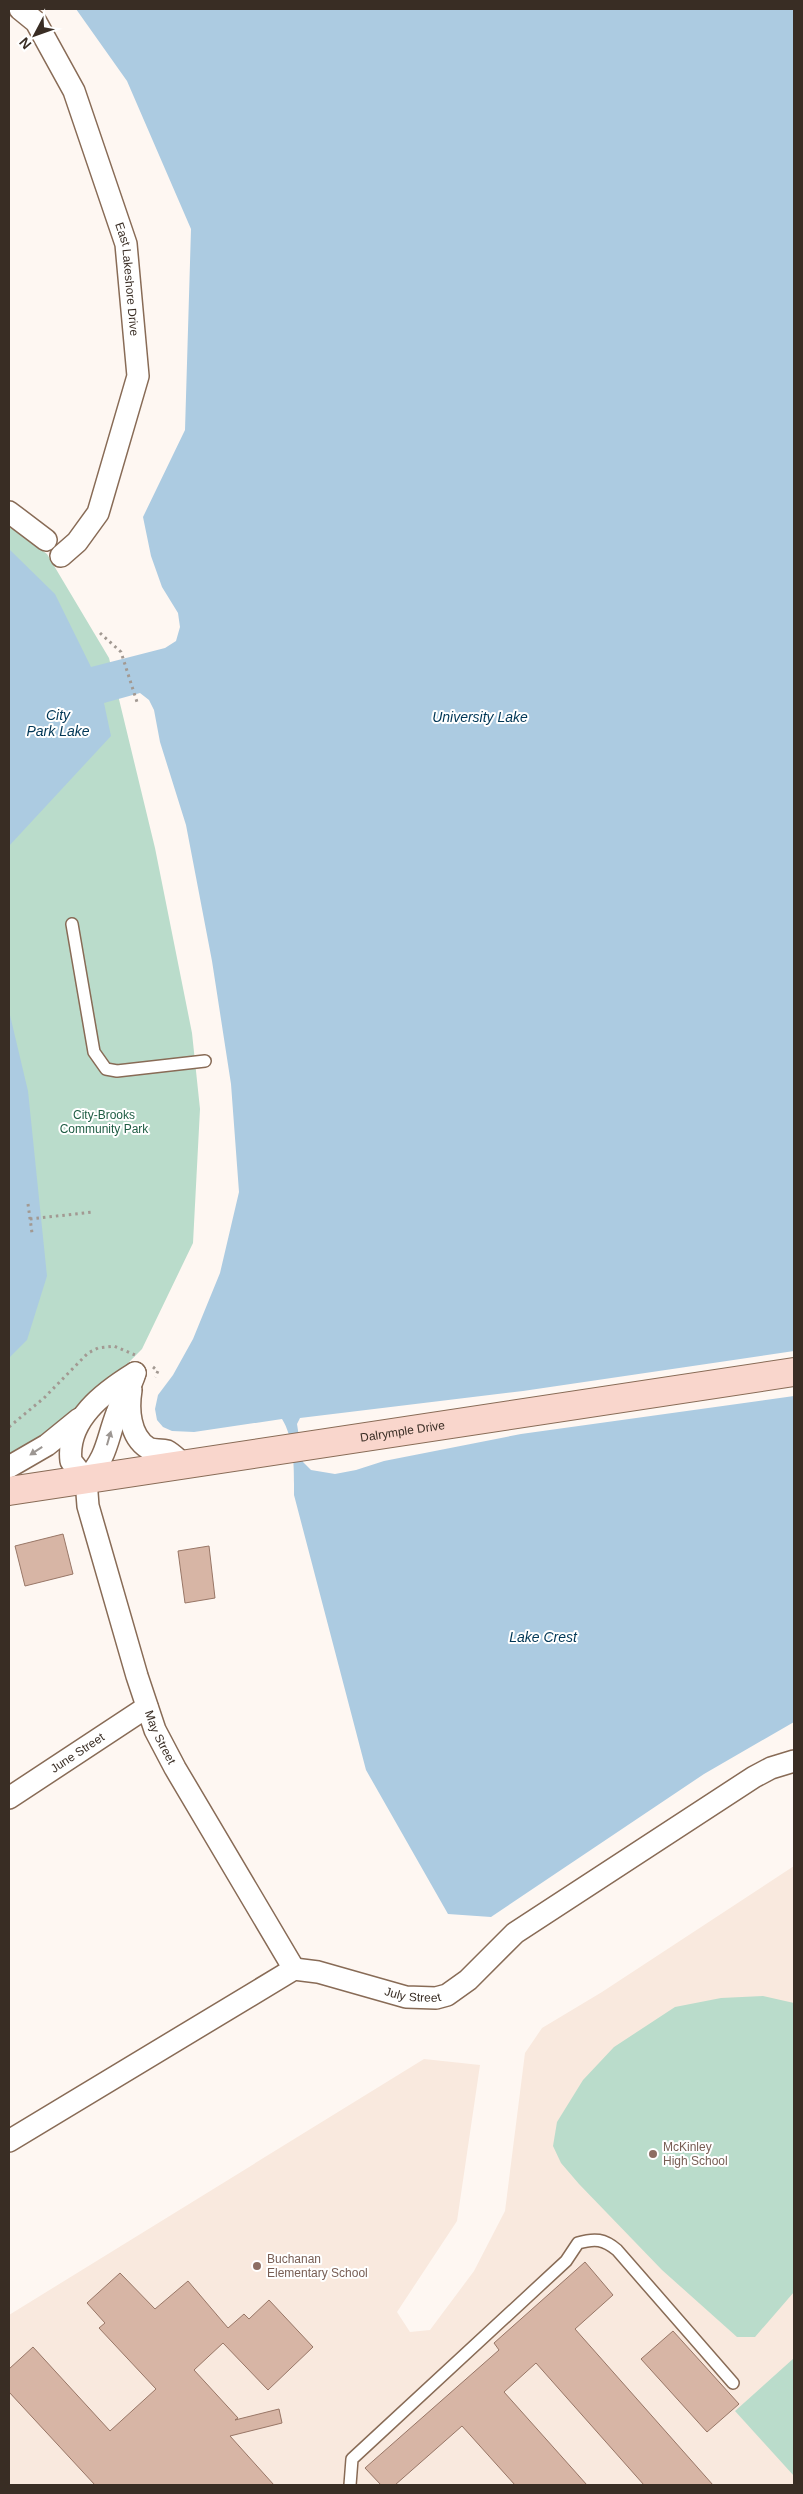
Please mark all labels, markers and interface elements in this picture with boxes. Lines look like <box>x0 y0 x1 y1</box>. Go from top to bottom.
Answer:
north arrow <box>10 10 60 60</box>
text: N <box>16 34 35 53</box>
street label: East Lakeshore Drive <box>112 221 141 337</box>
water label: City Park Lake <box>26 707 90 739</box>
water label: University Lake <box>432 709 528 725</box>
park label: City-Brooks Community Park <box>60 1108 149 1136</box>
street label: Dalrymple Drive <box>359 1418 446 1445</box>
one-way arrow <box>106 1431 114 1446</box>
one-way arrow <box>30 1447 43 1456</box>
water label: Lake Crest <box>509 1629 578 1645</box>
street label: May Street <box>142 1708 179 1767</box>
street label: June Street <box>48 1730 108 1776</box>
street label: July Street <box>383 1984 443 2005</box>
place label: McKinley High School <box>663 2140 728 2168</box>
marker: McKinley High School <box>647 2148 659 2160</box>
place label: Buchanan Elementary School <box>267 2252 368 2280</box>
marker: Buchanan Elementary School <box>251 2260 263 2272</box>

